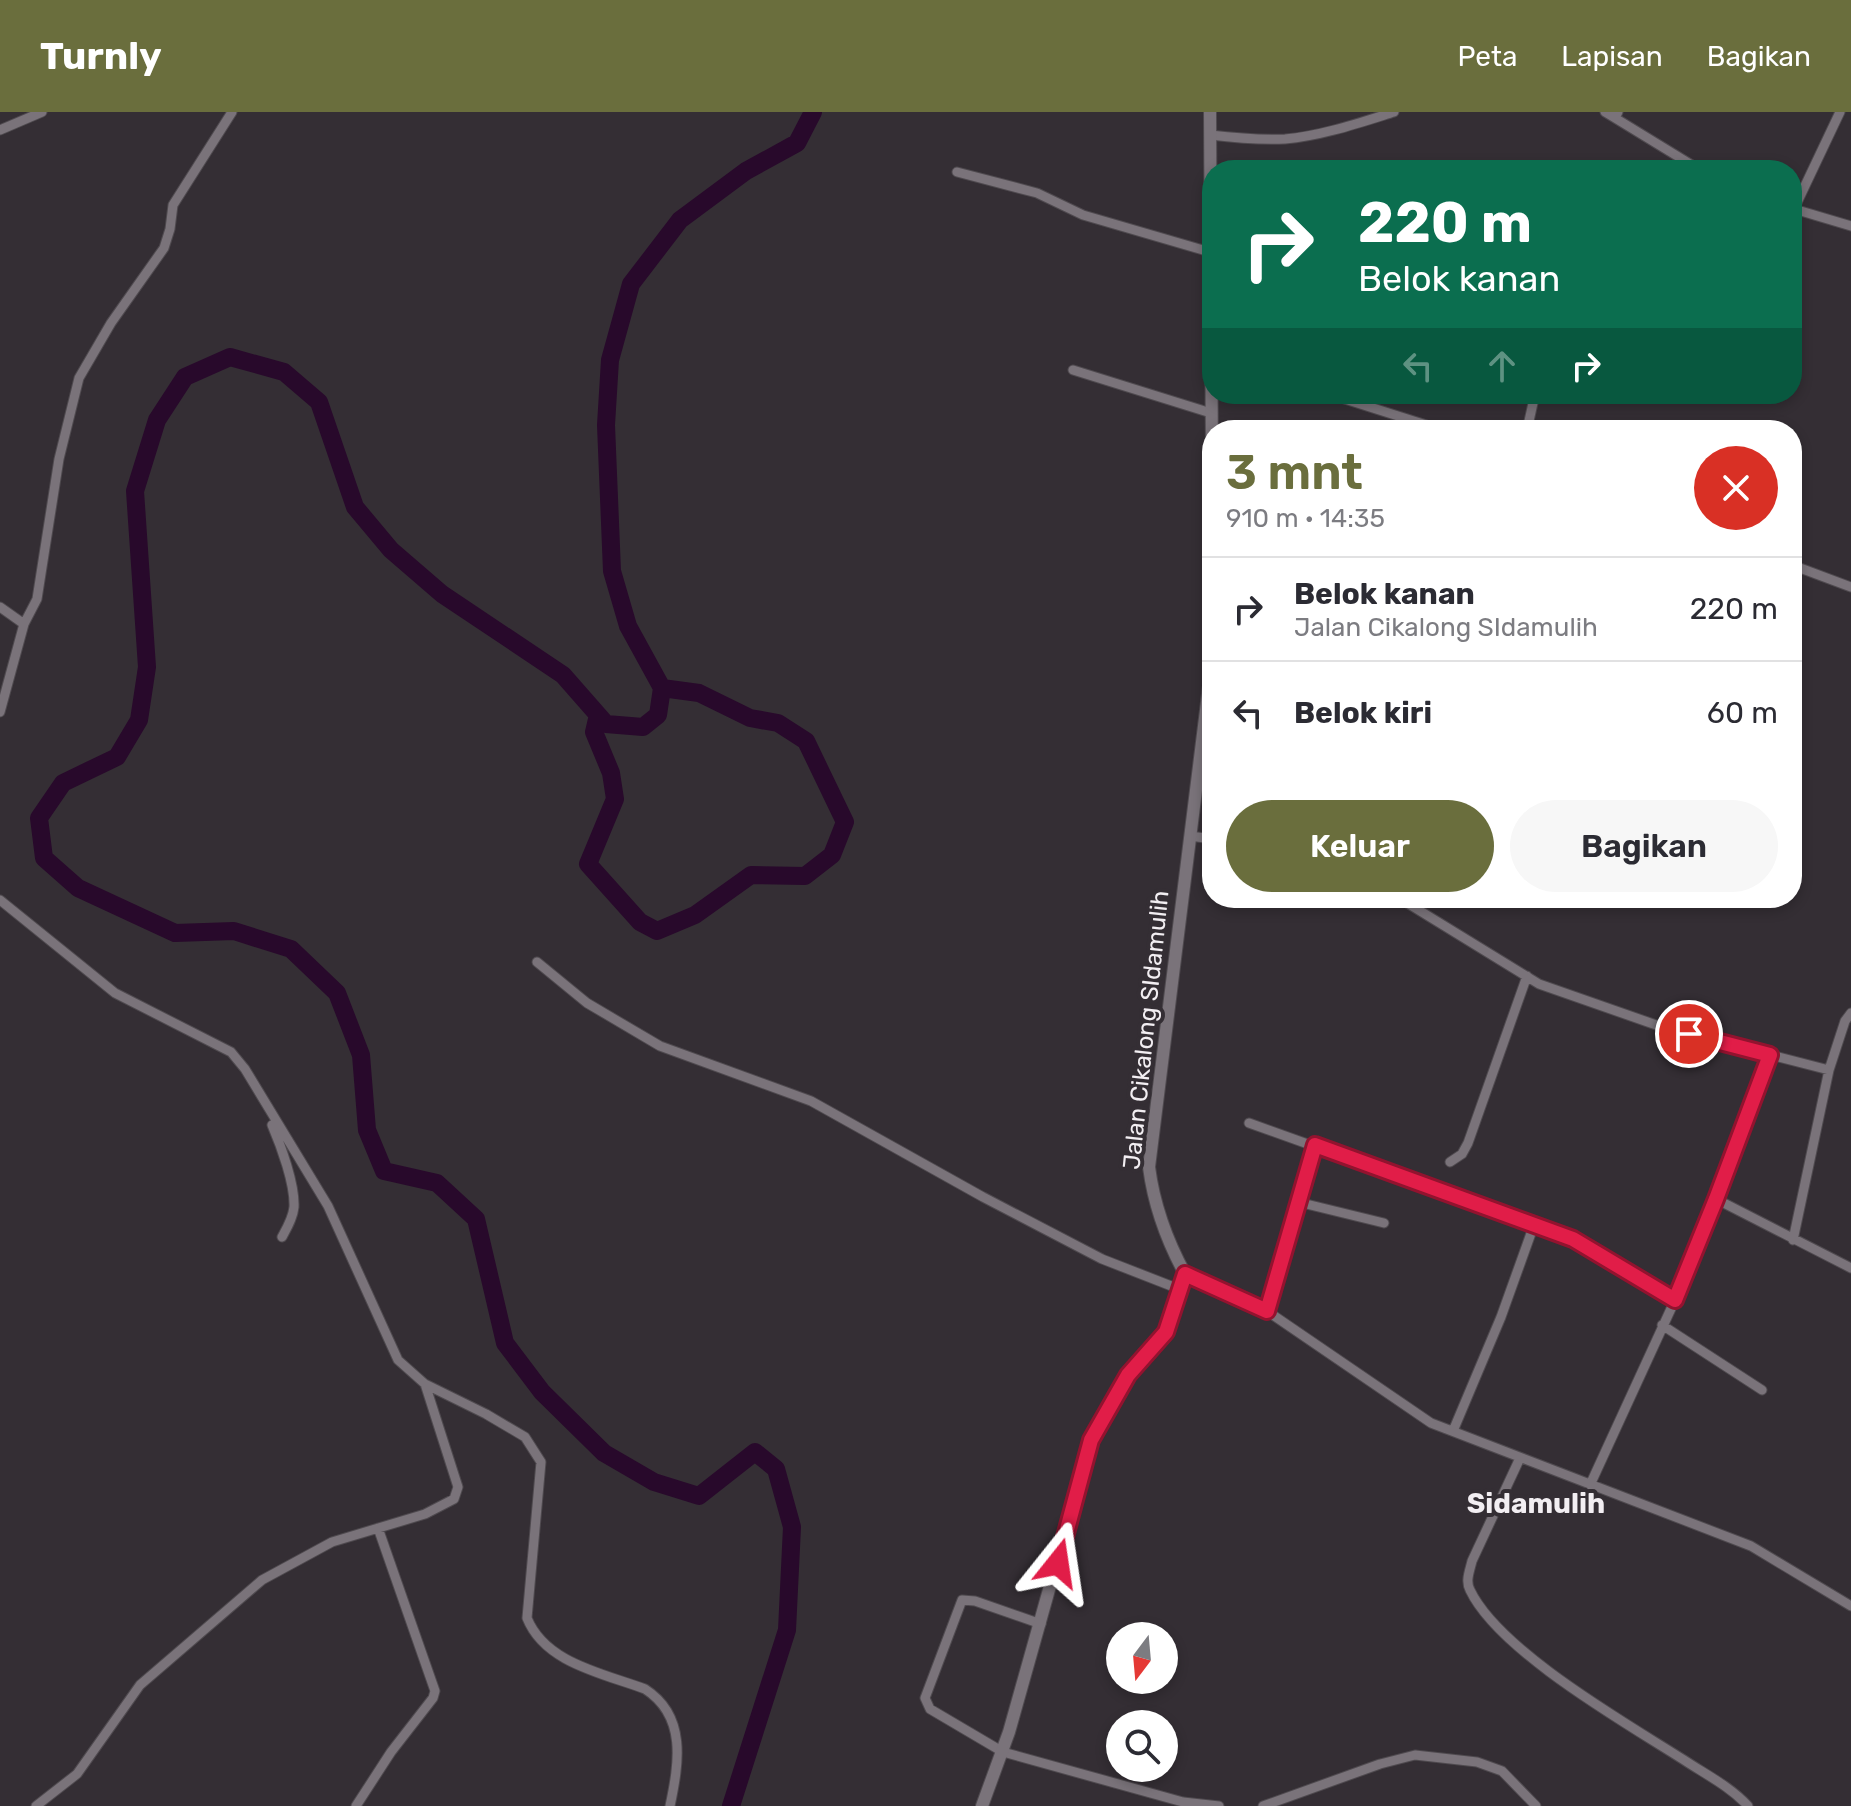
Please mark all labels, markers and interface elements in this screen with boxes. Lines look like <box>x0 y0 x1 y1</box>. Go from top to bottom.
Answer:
text: Turnly <box>40 33 162 79</box>
text: Peta <box>1458 40 1517 73</box>
text: Lapisan <box>1561 40 1663 73</box>
text: Bagikan <box>1707 40 1811 73</box>
text: 220 m <box>1358 190 1532 256</box>
icon: right <box>1226 192 1330 296</box>
text: Belok kanan <box>1358 257 1560 300</box>
icon: left <box>1396 344 1440 388</box>
icon: ahead <box>1480 344 1524 388</box>
icon: right <box>1564 344 1608 388</box>
text: 3 mnt <box>1226 444 1363 501</box>
button: close <box>1694 446 1778 530</box>
text: 910 m · 14:35 <box>1226 503 1385 534</box>
text: Belok kanan <box>1294 576 1475 612</box>
icon: right <box>1226 587 1270 631</box>
text: 220 m <box>1690 591 1778 627</box>
text: Jalan Cikalong SIdamulih <box>1294 612 1598 643</box>
icon: left <box>1226 691 1270 735</box>
text: Belok kiri <box>1294 695 1432 731</box>
text: 60 m <box>1707 695 1778 731</box>
button: Keluar <box>1226 800 1494 892</box>
button: Bagikan <box>1510 800 1778 892</box>
street label: Jalan Cikalong SIdamulih <box>1117 889 1175 1171</box>
pin <box>1655 1000 1723 1068</box>
icon: arrive <box>1667 1012 1711 1056</box>
district label: Sidamulih <box>1467 1487 1605 1520</box>
position arrow <box>1016 1521 1100 1605</box>
north arrow <box>1106 1622 1178 1694</box>
map controls <box>1106 1622 1178 1782</box>
button: search <box>1106 1710 1178 1782</box>

